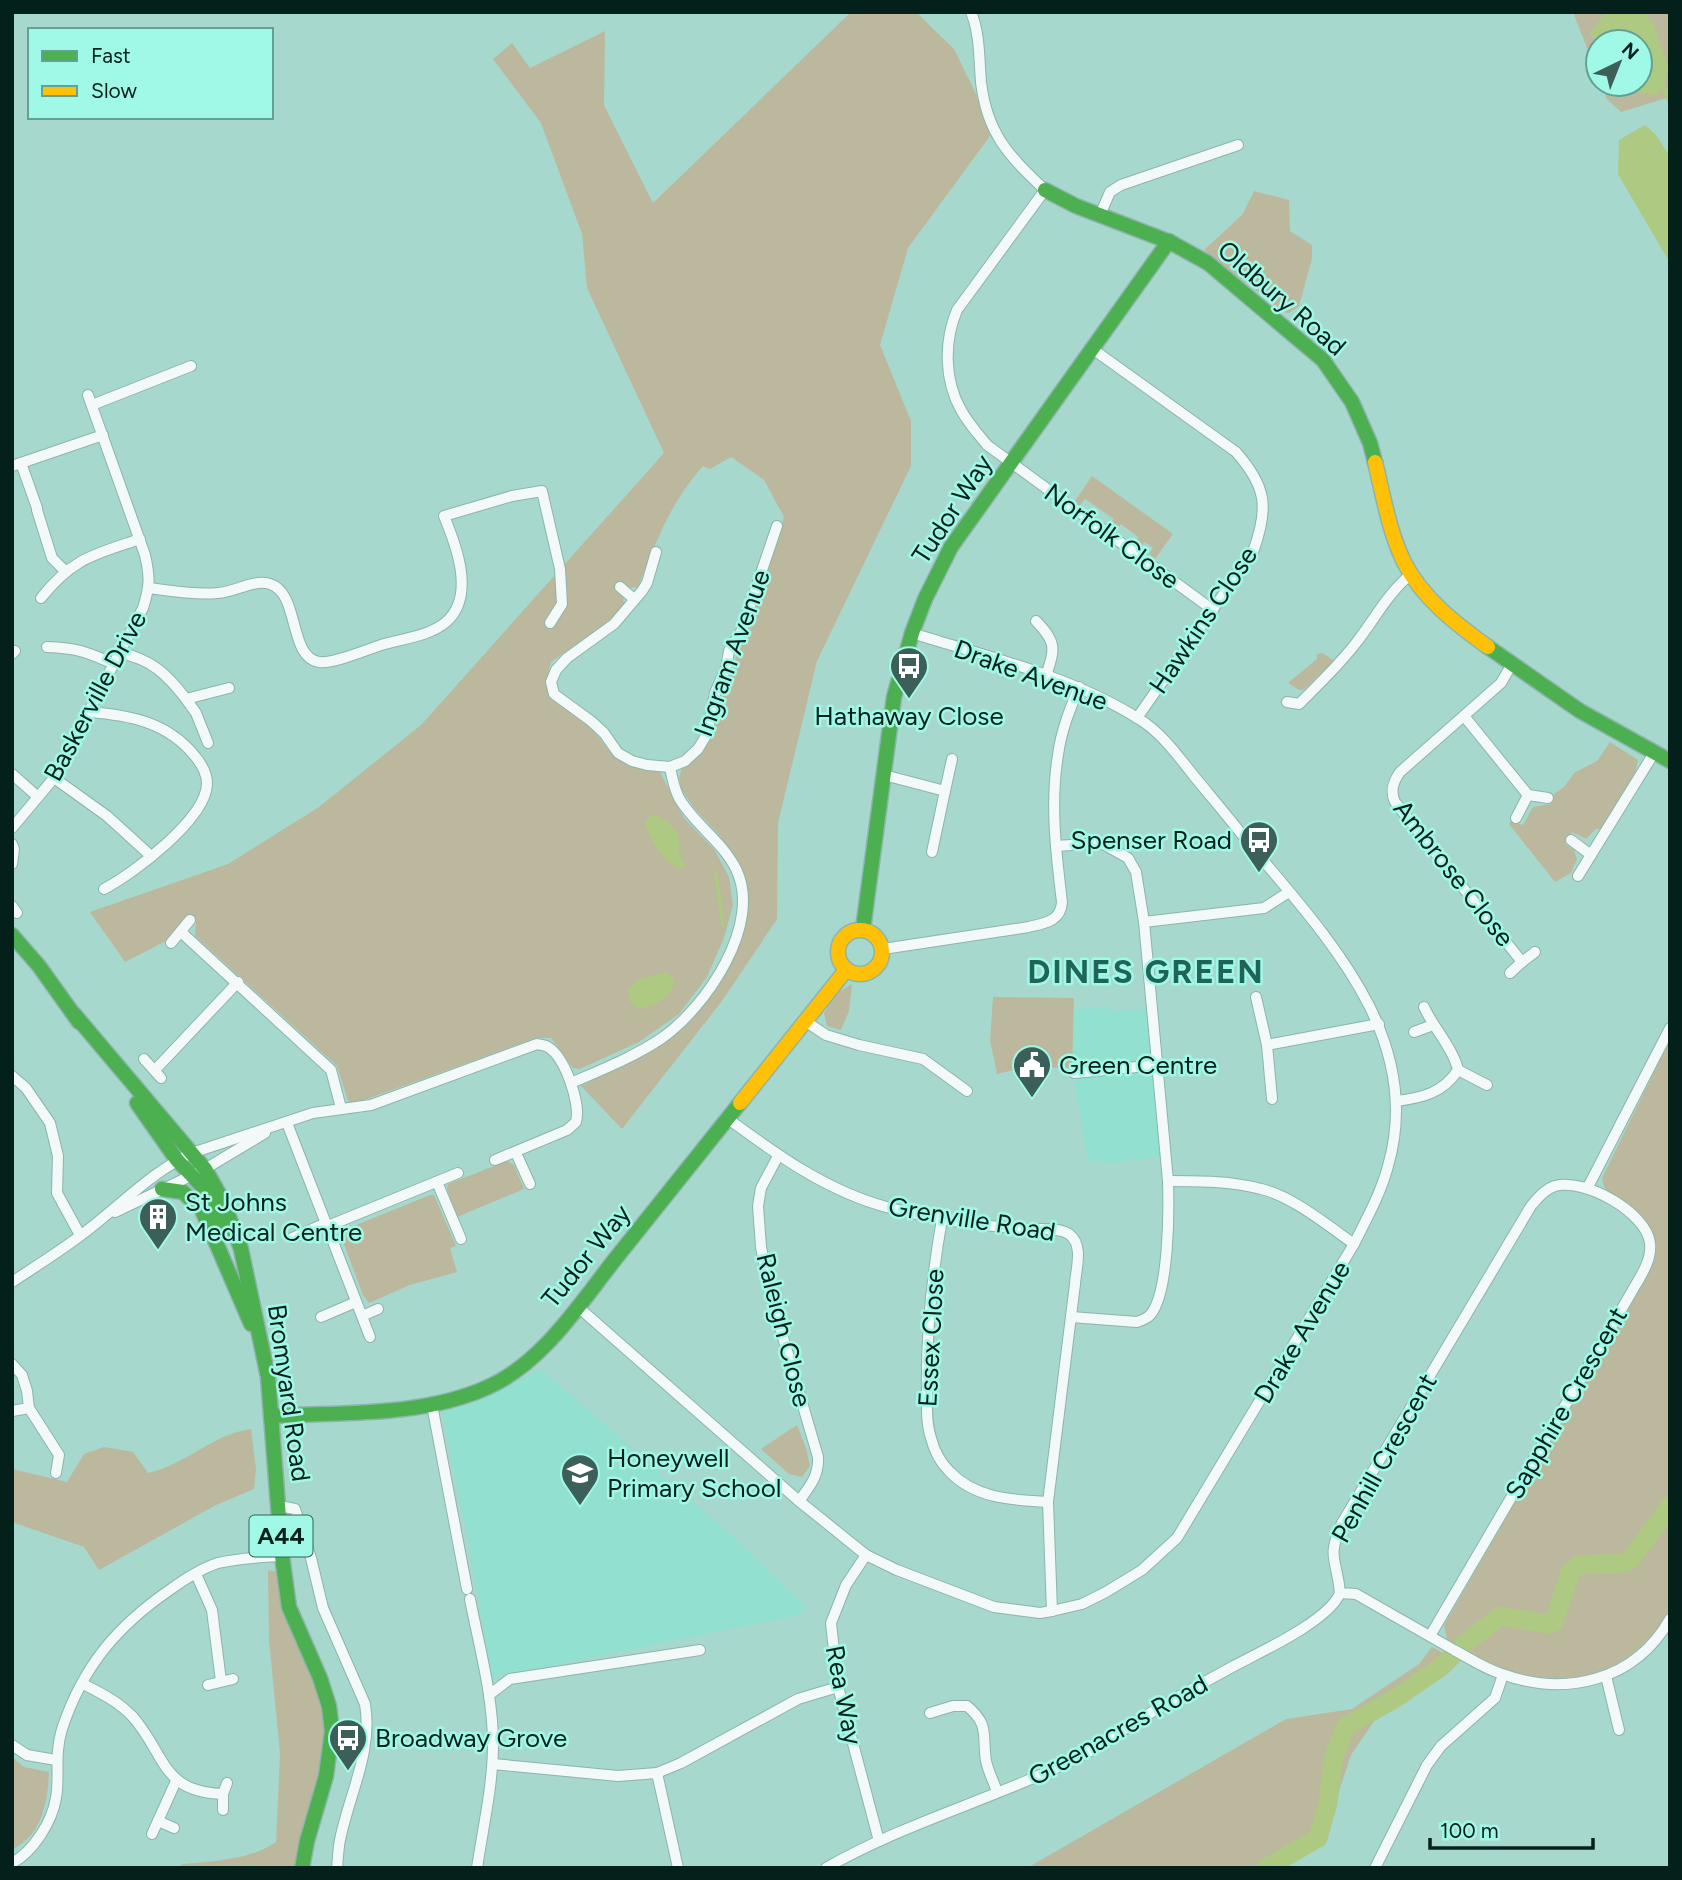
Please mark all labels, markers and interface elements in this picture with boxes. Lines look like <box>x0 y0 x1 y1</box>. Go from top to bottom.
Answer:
legend <box>28 28 273 119</box>
north arrow <box>1584 28 1654 98</box>
text: N <box>1617 38 1643 64</box>
text: Fast <box>91 43 131 68</box>
text: Slow <box>91 78 137 103</box>
street label: Oldbury Road <box>1211 234 1353 362</box>
street label: Tudor Way <box>905 448 999 570</box>
street label: Norfolk Close <box>1038 476 1186 596</box>
street label: Hawkins Close <box>1142 540 1264 700</box>
street label: Ingram Avenue <box>687 565 777 741</box>
street label: Baskerville Drive <box>37 605 153 787</box>
street label: Drake Avenue <box>950 632 1112 718</box>
bus stop icon: Hathaway Close <box>888 645 930 700</box>
place label: Hathaway Close <box>814 700 1004 732</box>
street label: Ambrose Close <box>1387 793 1521 953</box>
bus stop icon: Spenser Road <box>1238 819 1280 874</box>
place label: Spenser Road <box>1071 824 1232 856</box>
district label: DINES GREEN <box>1027 952 1265 991</box>
public building icon: Green Centre <box>1011 1044 1053 1099</box>
place label: Green Centre <box>1059 1049 1217 1081</box>
place label: St Johns Medical Centre <box>185 1186 362 1248</box>
street label: Grenville Road <box>886 1190 1058 1248</box>
building icon: St Johns Medical Centre <box>137 1196 179 1251</box>
street label: Tudor Way <box>535 1198 638 1314</box>
street label: Raleigh Close <box>749 1250 819 1410</box>
street label: Drake Avenue <box>1247 1255 1357 1409</box>
street label: Essex Close <box>911 1268 951 1408</box>
street label: Sapphire Crescent <box>1498 1301 1634 1505</box>
street label: Bromyard Road <box>261 1302 317 1484</box>
street label: Penhill Crescent <box>1324 1368 1444 1548</box>
place label: Honeywell Primary School <box>607 1442 781 1504</box>
school or university icon: Honeywell Primary School <box>559 1452 601 1507</box>
road number: A44 <box>250 1516 312 1556</box>
street label: Rea Way <box>819 1642 869 1748</box>
street label: Greenacres Road <box>1023 1667 1213 1793</box>
bus stop icon: Broadway Grove <box>327 1717 369 1772</box>
place label: Broadway Grove <box>375 1722 567 1754</box>
scale bar <box>1430 1806 1593 1850</box>
text: 100 m <box>1440 1818 1499 1843</box>

